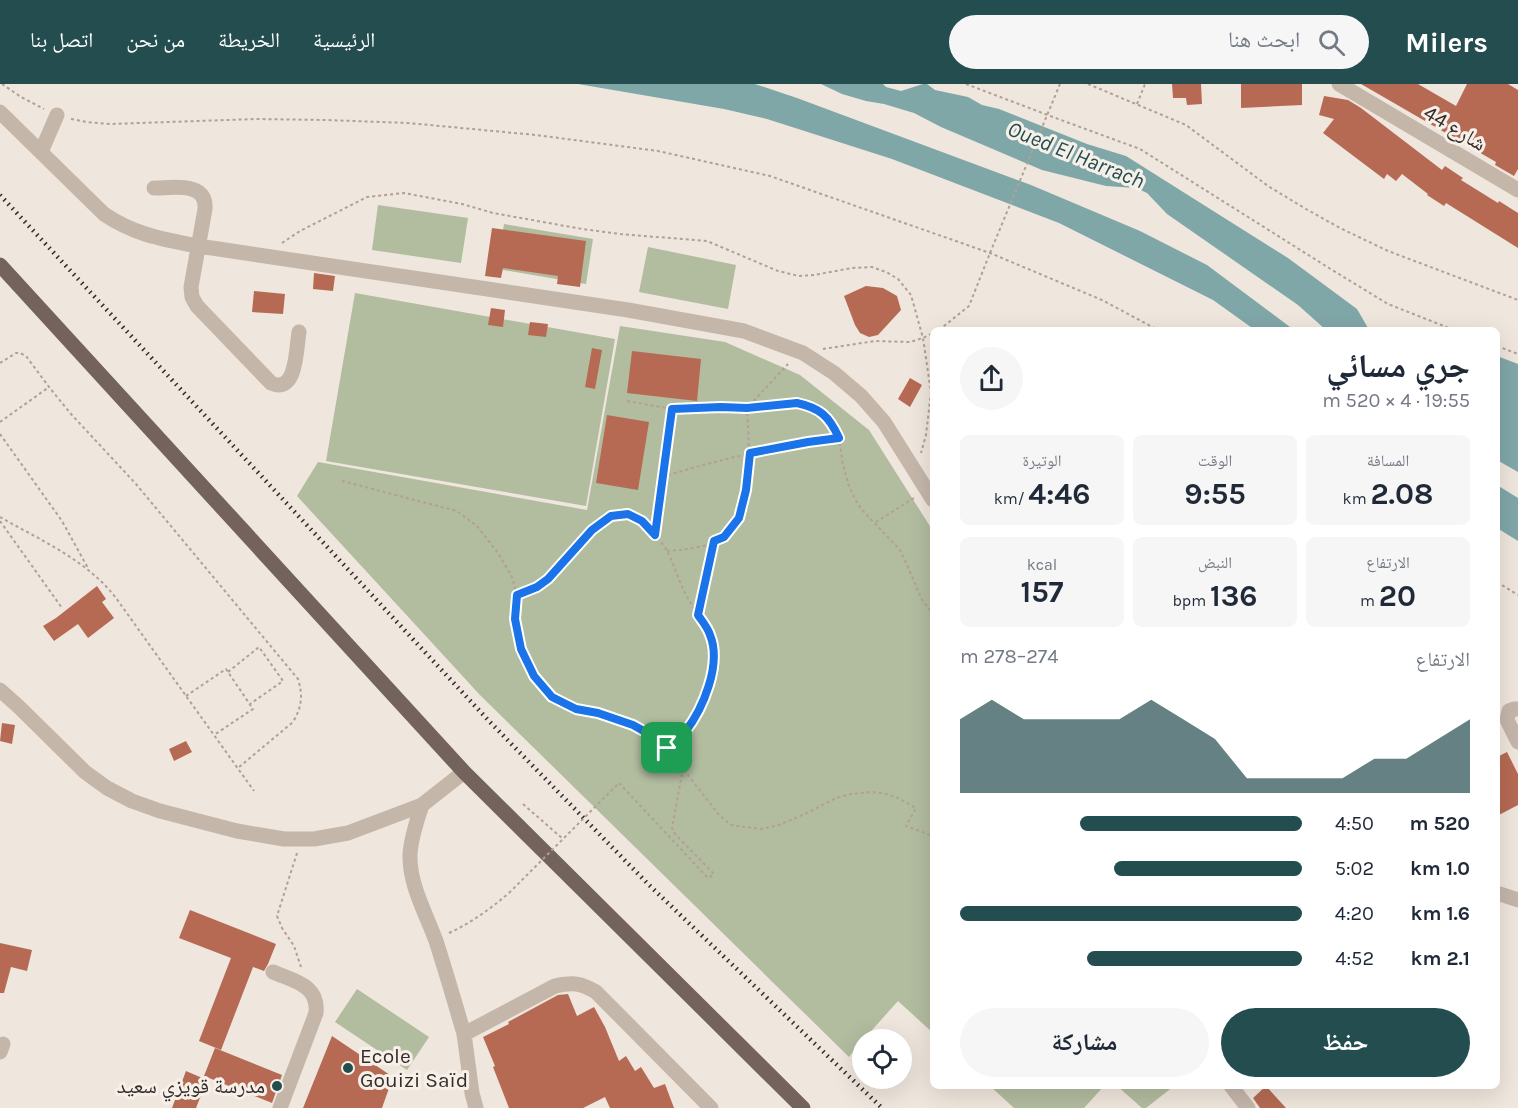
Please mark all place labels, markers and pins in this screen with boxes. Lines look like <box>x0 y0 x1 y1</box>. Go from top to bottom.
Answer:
pin <box>641 722 692 773</box>
place label: Ecole Gouizi Saïd <box>360 1044 468 1092</box>
marker: Ecole Gouizi Saïd <box>341 1061 355 1075</box>
place label: مدرسة قويزي سعيد <box>117 1074 265 1102</box>
marker: مدرسة قويزي سعيد <box>270 1079 284 1093</box>

